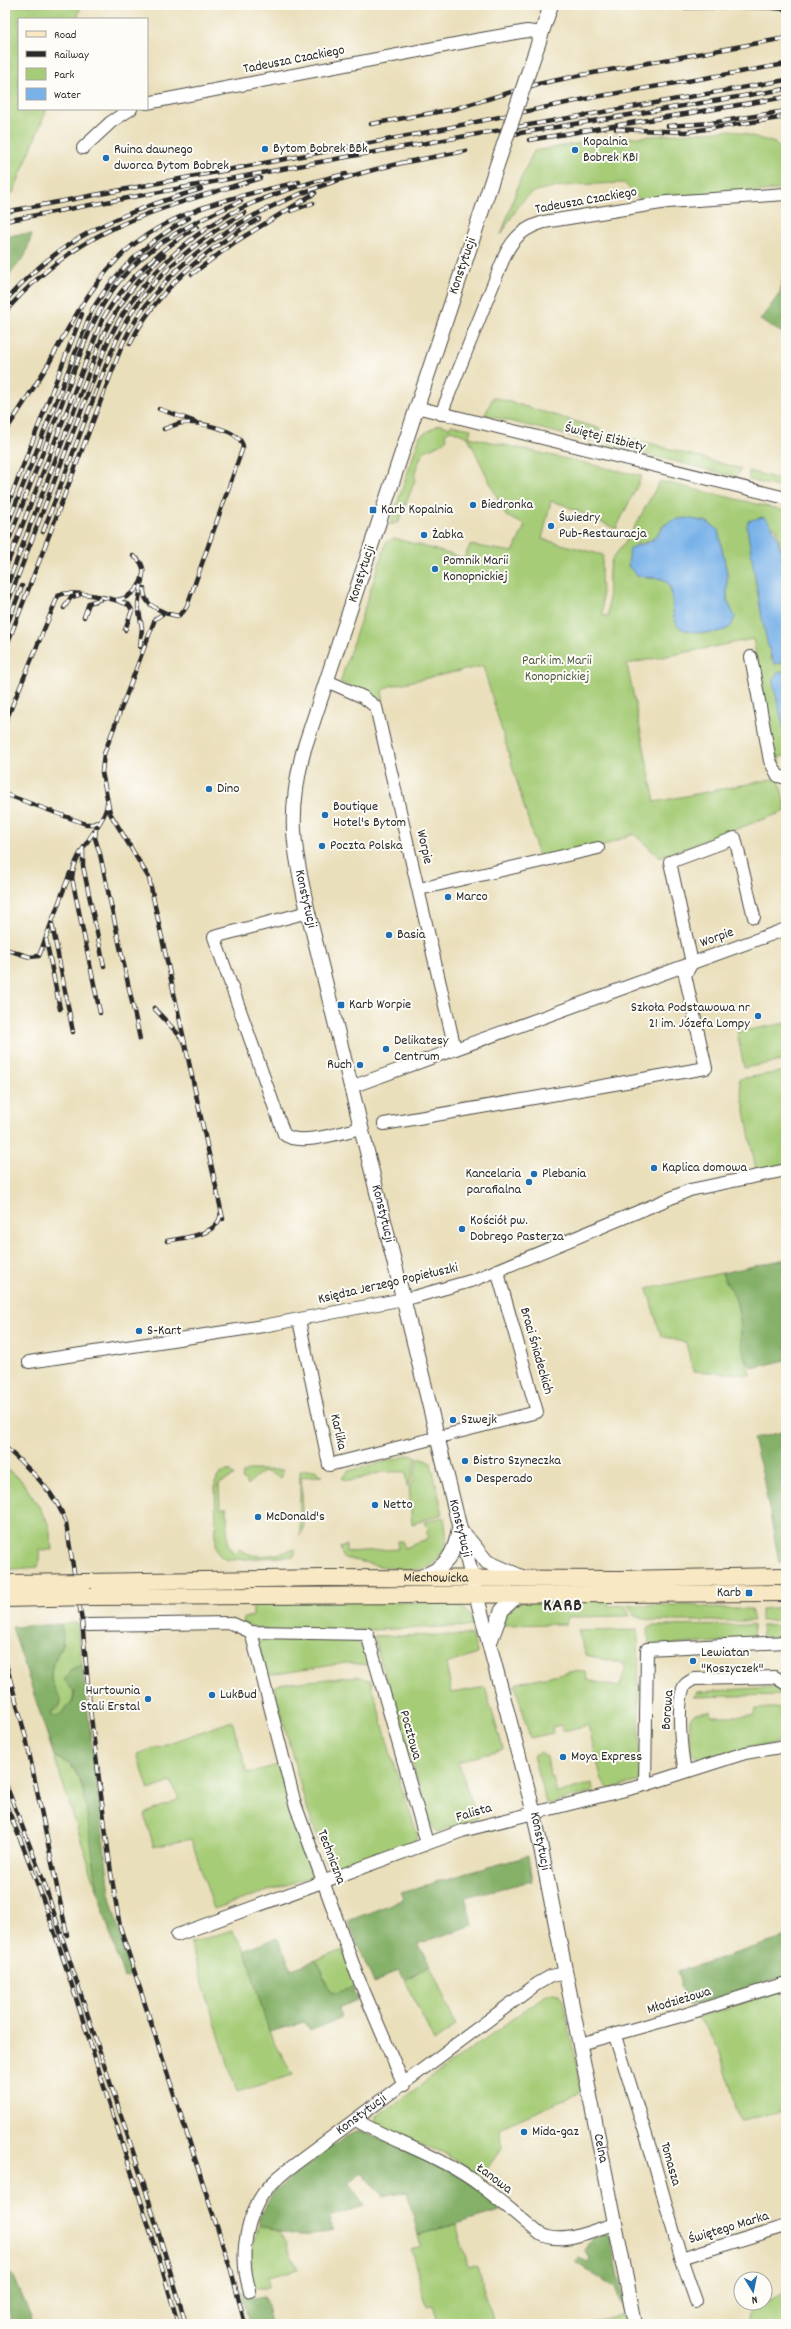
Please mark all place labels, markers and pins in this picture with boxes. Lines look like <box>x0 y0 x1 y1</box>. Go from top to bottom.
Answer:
place label: Kopalnia Bobrek KB1 <box>583 132 638 168</box>
place label: Bytom Bobrek BBk <box>273 139 368 159</box>
place label: Ruina dawnego dworca Bytom Bobrek <box>114 140 229 176</box>
marker: Bytom Bobrek BBk <box>260 144 270 154</box>
marker: Kopalnia Bobrek KB1 <box>570 145 580 155</box>
marker: Ruina dawnego dworca Bytom Bobrek <box>101 153 111 163</box>
place label: Biedronka <box>481 495 534 515</box>
place label: Karb Kopalnia <box>381 500 454 520</box>
marker: Biedronka <box>468 500 478 510</box>
marker: Karb Kopalnia <box>368 505 378 515</box>
place label: Świedry Pub-Restauracja <box>559 508 647 544</box>
marker: Świedry Pub-Restauracja <box>546 521 556 531</box>
place label: Żabka <box>432 525 464 545</box>
marker: Żabka <box>419 530 429 540</box>
place label: Pomnik Marii Konopnickiej <box>443 551 509 587</box>
marker: Pomnik Marii Konopnickiej <box>430 564 440 574</box>
place label: Dino <box>217 779 239 799</box>
marker: Dino <box>204 784 214 794</box>
place label: Boutique Hotel's Bytom <box>333 797 406 833</box>
marker: Boutique Hotel's Bytom <box>320 810 330 820</box>
place label: Poczta Polska <box>330 836 403 856</box>
marker: Poczta Polska <box>317 841 327 851</box>
place label: Marco <box>456 887 488 907</box>
marker: Marco <box>443 892 453 902</box>
place label: Basia <box>397 925 426 945</box>
marker: Basia <box>384 930 394 940</box>
place label: Karb Worpie <box>349 995 411 1015</box>
place label: Szkoła Podstawowa nr 21 im. Józefa Lompy <box>631 998 751 1034</box>
marker: Karb Worpie <box>336 1000 346 1010</box>
marker: Szkoła Podstawowa nr 21 im. Józefa Lompy <box>753 1011 763 1021</box>
place label: Delikatesy Centrum <box>394 1031 449 1067</box>
marker: Delikatesy Centrum <box>381 1044 391 1054</box>
place label: Ruch <box>327 1055 352 1075</box>
marker: Ruch <box>355 1060 365 1070</box>
place label: Kaplica domowa <box>662 1158 747 1178</box>
marker: Kaplica domowa <box>649 1163 659 1173</box>
place label: Kancelaria parafialna <box>465 1164 521 1200</box>
place label: Plebania <box>542 1164 587 1184</box>
marker: Plebania <box>529 1169 539 1179</box>
marker: Kancelaria parafialna <box>524 1177 534 1187</box>
place label: Kościół pw. Dobrego Pasterza <box>470 1211 564 1247</box>
marker: Kościół pw. Dobrego Pasterza <box>457 1224 467 1234</box>
place label: S-Kart <box>147 1321 181 1341</box>
marker: S-Kart <box>134 1326 144 1336</box>
place label: Szwejk <box>461 1410 497 1430</box>
marker: Szwejk <box>448 1415 458 1425</box>
place label: Bistro Szyneczka <box>473 1451 561 1471</box>
marker: Bistro Szyneczka <box>460 1456 470 1466</box>
place label: Desperado <box>476 1469 532 1489</box>
marker: Desperado <box>463 1474 473 1484</box>
place label: Netto <box>383 1495 413 1515</box>
marker: Netto <box>370 1500 380 1510</box>
place label: McDonald's <box>266 1507 325 1527</box>
marker: McDonald's <box>253 1512 263 1522</box>
place label: Karb <box>717 1583 741 1603</box>
marker: Karb <box>744 1588 754 1598</box>
place label: Lewiatan "Koszyczek" <box>701 1643 763 1679</box>
marker: Lewiatan "Koszyczek" <box>688 1656 698 1666</box>
place label: Hurtownia Stali Erstal <box>80 1681 141 1717</box>
place label: LukBud <box>220 1685 257 1705</box>
marker: LukBud <box>207 1690 217 1700</box>
marker: Hurtownia Stali Erstal <box>143 1694 153 1704</box>
place label: Moya Express <box>571 1747 642 1767</box>
marker: Moya Express <box>558 1752 568 1762</box>
place label: Mida-gaz <box>532 2122 579 2142</box>
marker: Mida-gaz <box>519 2127 529 2137</box>

